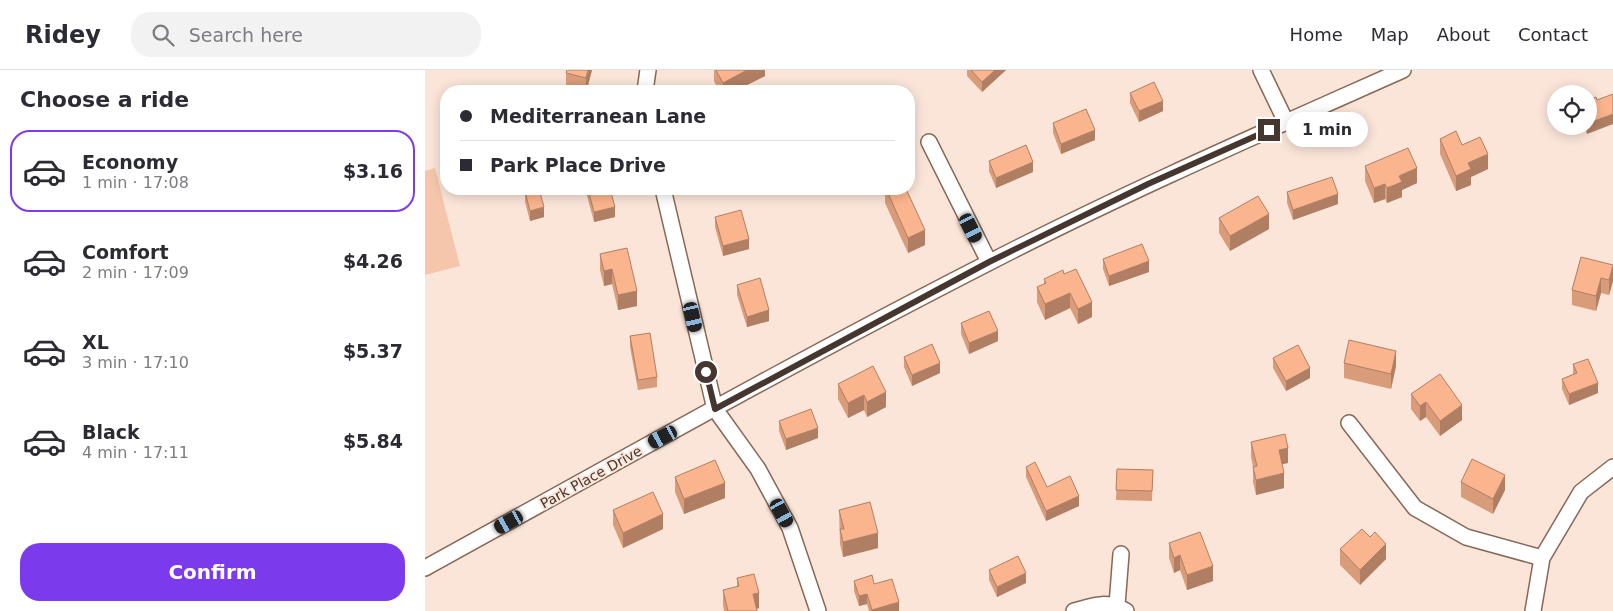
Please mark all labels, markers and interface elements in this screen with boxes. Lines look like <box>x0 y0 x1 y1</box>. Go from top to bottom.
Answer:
search box <box>131 12 481 57</box>
text: Ridey <box>25 21 101 49</box>
icon: search <box>149 21 177 49</box>
text: Search here <box>189 24 303 46</box>
text: Home <box>1290 24 1343 45</box>
text: Map <box>1371 24 1409 45</box>
text: About <box>1437 24 1490 45</box>
text: Contact <box>1518 24 1588 45</box>
map controls <box>1547 85 1597 135</box>
button: locate <box>1547 85 1597 135</box>
text: Choose a ride <box>20 87 189 112</box>
text: Mediterranean Lane <box>490 105 706 127</box>
callout: 1 min <box>1287 112 1369 148</box>
route end <box>1258 119 1280 141</box>
text: 1 min <box>1302 120 1352 139</box>
icon: car <box>22 149 67 194</box>
text: Economy <box>82 151 178 173</box>
text: Park Place Drive <box>490 154 666 176</box>
text: $3.16 <box>343 160 403 182</box>
text: 1 min · 17:08 <box>82 173 189 192</box>
car <box>957 211 984 245</box>
icon: car <box>22 239 67 284</box>
text: Comfort <box>82 241 169 263</box>
text: $4.26 <box>343 250 403 272</box>
text: 2 min · 17:09 <box>82 263 189 282</box>
car <box>682 301 703 333</box>
icon: car <box>22 329 67 374</box>
text: XL <box>82 331 109 353</box>
text: $5.37 <box>343 340 403 362</box>
text: 3 min · 17:10 <box>82 353 189 372</box>
route start <box>695 361 717 383</box>
icon: car <box>22 419 67 464</box>
text: Black <box>82 421 140 443</box>
car <box>646 423 679 451</box>
text: $5.84 <box>343 430 403 452</box>
street label: Park Place Drive <box>537 442 645 512</box>
text: 4 min · 17:11 <box>82 443 189 462</box>
car <box>768 496 795 530</box>
car <box>492 508 525 536</box>
button: Confirm <box>20 543 405 601</box>

